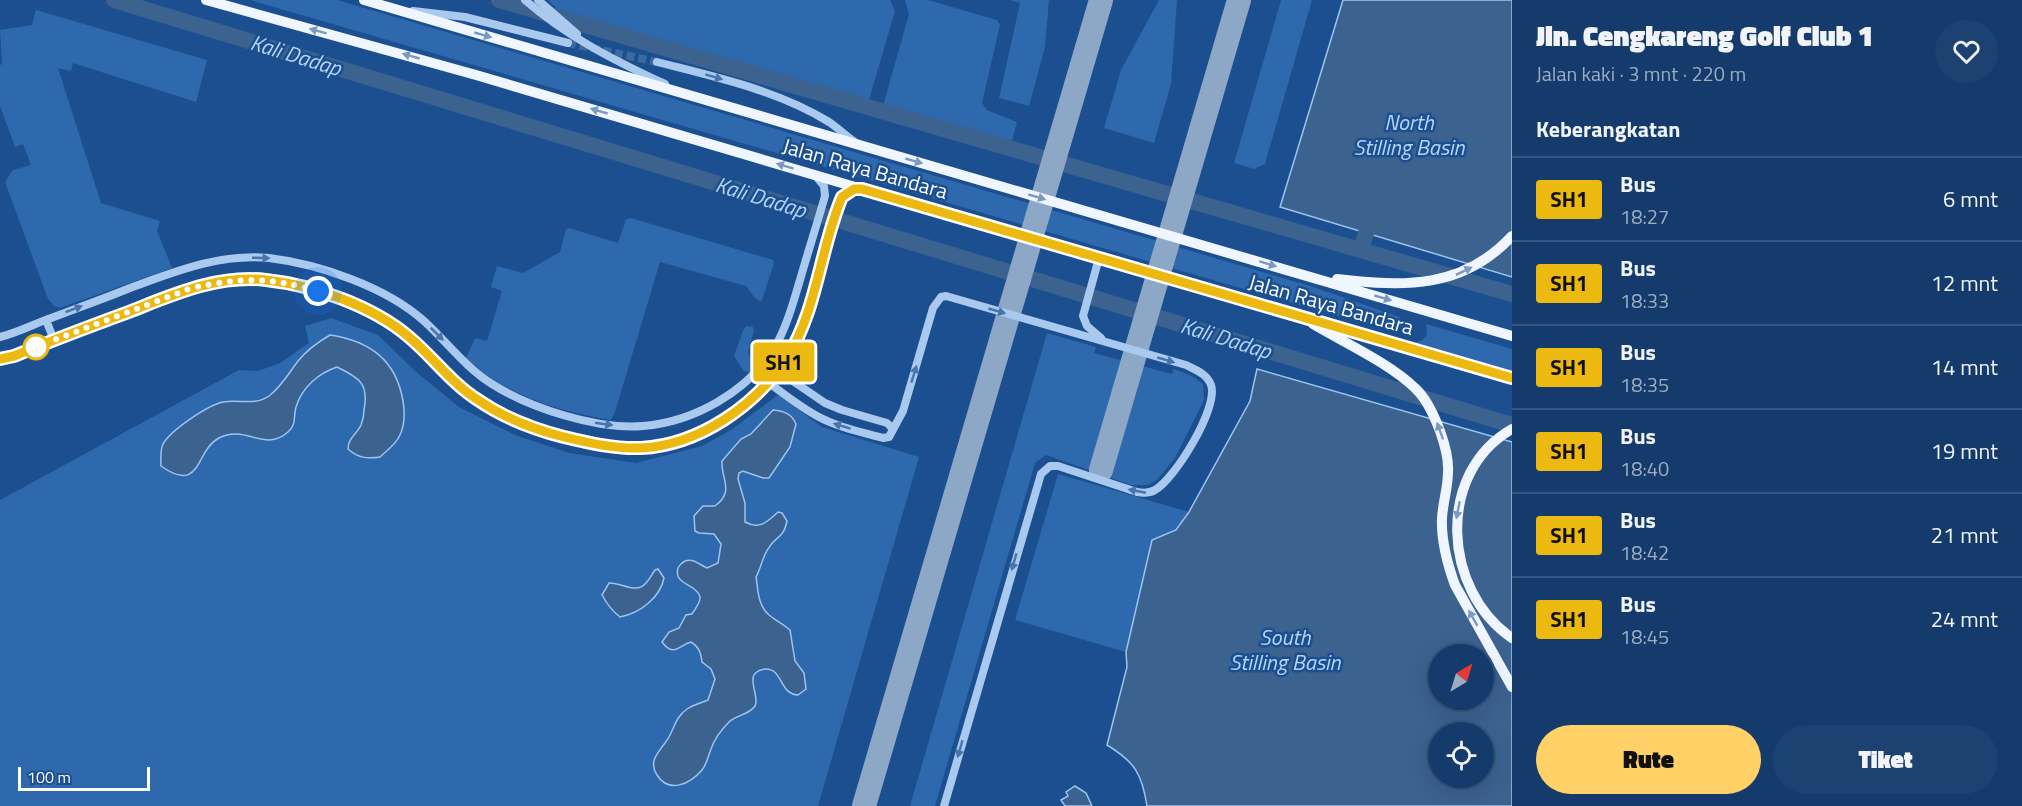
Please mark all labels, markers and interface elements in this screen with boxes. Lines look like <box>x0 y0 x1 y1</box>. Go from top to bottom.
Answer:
text: Jln. Cengkareng Golf Club 1 <box>1536 14 1873 57</box>
button: heart <box>1935 20 1998 83</box>
water label: Kali Dadap <box>246 25 347 85</box>
one-way arrow <box>309 25 327 35</box>
one-way arrow <box>474 31 492 40</box>
one-way arrow <box>402 51 420 61</box>
text: Jalan kaki · 3 mnt · 220 m <box>1536 58 1746 89</box>
one-way arrow <box>705 73 723 82</box>
water label: North Stilling Basin <box>1353 105 1466 164</box>
one-way arrow <box>589 106 607 115</box>
text: Keberangkatan <box>1536 112 1680 146</box>
street label: Jalan Raya Bandara <box>779 129 952 207</box>
one-way arrow <box>905 157 923 166</box>
one-way arrow <box>776 161 794 170</box>
water label: Kali Dadap <box>711 167 812 227</box>
text: Bus <box>1620 167 1656 201</box>
text: 6 mnt <box>1943 182 1998 216</box>
text: SH1 <box>1550 183 1588 215</box>
one-way arrow <box>1028 193 1046 202</box>
text: 18:27 <box>1620 201 1669 232</box>
text: Bus <box>1620 251 1656 285</box>
one-way arrow <box>252 254 271 263</box>
one-way arrow <box>1259 260 1277 269</box>
street label: Jalan Raya Bandara <box>1245 265 1418 343</box>
one-way arrow <box>1456 266 1473 275</box>
text: 12 mnt <box>1931 266 1998 300</box>
text: SH1 <box>1550 267 1588 299</box>
your location <box>303 276 333 306</box>
text: 18:33 <box>1620 285 1669 316</box>
one-way arrow <box>1374 294 1392 303</box>
one-way arrow <box>66 304 84 314</box>
one-way arrow <box>988 306 1006 316</box>
water label: Kali Dadap <box>1176 308 1277 368</box>
one-way arrow <box>429 326 443 340</box>
unlabelled marker <box>23 334 49 360</box>
text: Bus <box>1620 335 1656 369</box>
line badge: SH1 <box>750 342 818 382</box>
text: SH1 <box>765 346 803 378</box>
text: 14 mnt <box>1931 350 1998 384</box>
text: SH1 <box>1550 351 1588 383</box>
one-way arrow <box>1157 356 1175 365</box>
one-way arrow <box>910 365 919 383</box>
text: 18:35 <box>1620 369 1669 400</box>
one-way arrow <box>595 419 614 428</box>
text: Bus <box>1620 419 1656 453</box>
one-way arrow <box>833 421 851 430</box>
one-way arrow <box>1434 422 1444 440</box>
text: 19 mnt <box>1931 434 1998 468</box>
text: SH1 <box>1550 435 1588 467</box>
text: 18:40 <box>1620 453 1669 484</box>
one-way arrow <box>1127 486 1146 495</box>
one-way arrow <box>1453 501 1462 520</box>
text: Bus <box>1620 503 1656 537</box>
text: 21 mnt <box>1931 518 1998 552</box>
text: SH1 <box>1550 519 1588 551</box>
text: 18:42 <box>1620 537 1669 568</box>
one-way arrow <box>1009 553 1019 571</box>
text: Bus <box>1620 587 1656 621</box>
text: 24 mnt <box>1931 602 1998 636</box>
text: SH1 <box>1550 603 1588 635</box>
one-way arrow <box>1468 609 1478 626</box>
water label: South Stilling Basin <box>1229 620 1342 679</box>
text: 18:45 <box>1620 621 1669 652</box>
north arrow <box>1428 644 1494 710</box>
map controls <box>1428 644 1494 788</box>
button: locate <box>1428 722 1494 788</box>
button: Rute <box>1536 725 1761 794</box>
button: Tiket <box>1773 725 1998 794</box>
one-way arrow <box>955 740 964 758</box>
scale bar <box>18 764 150 792</box>
text: 100 m <box>27 765 71 789</box>

